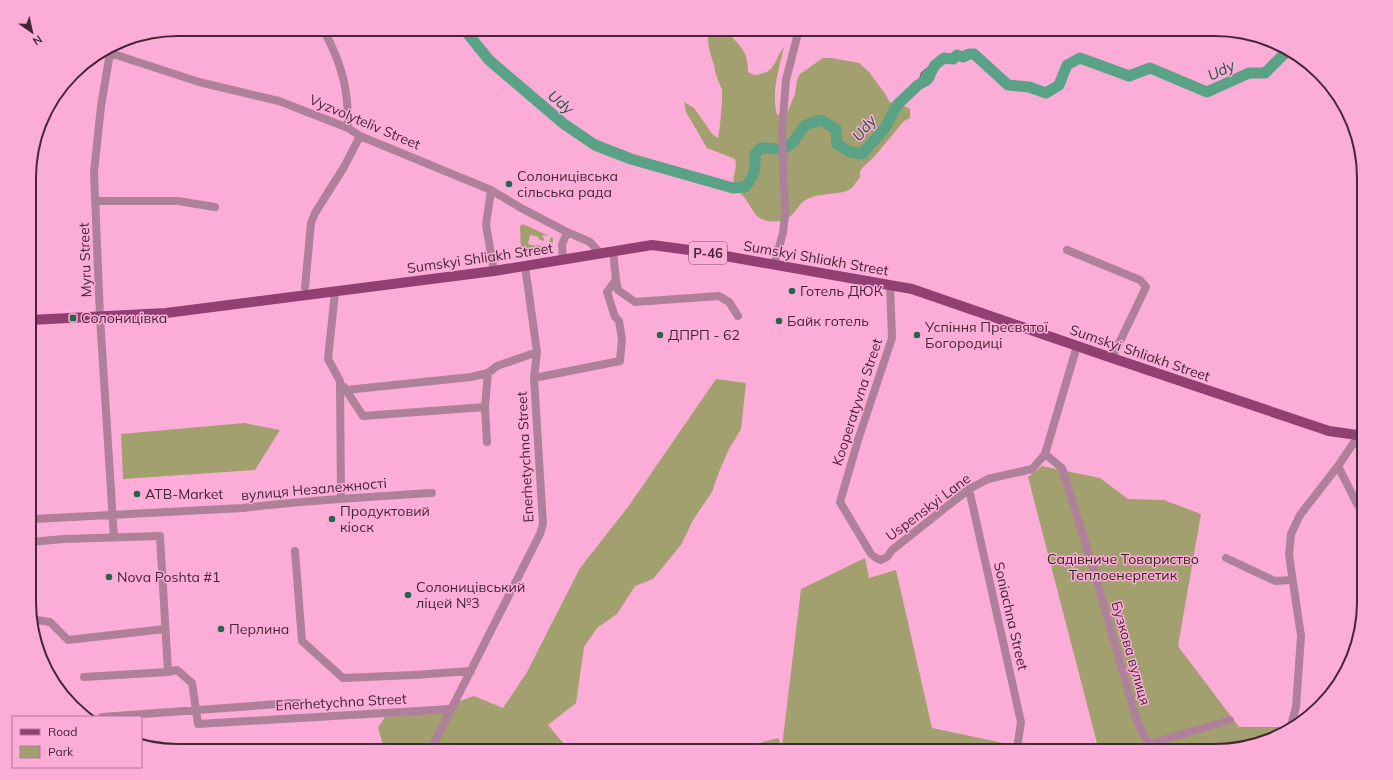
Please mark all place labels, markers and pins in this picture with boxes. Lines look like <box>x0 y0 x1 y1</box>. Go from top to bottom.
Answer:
place label: Солоницівська сільська рада <box>517 167 618 201</box>
marker: Солоницівська сільська рада <box>504 179 514 189</box>
place label: Готель ДЮК <box>800 282 884 300</box>
marker: Готель ДЮК <box>787 286 797 296</box>
place label: Солоницівка <box>81 309 167 327</box>
place label: Байк готель <box>787 312 869 330</box>
marker: Солоницівка <box>68 313 78 323</box>
marker: Байк готель <box>774 316 784 326</box>
place label: Успіння Пресвятої Богородиці <box>924 318 1048 352</box>
place label: ДПРП - 62 <box>668 326 740 344</box>
marker: ДПРП - 62 <box>655 330 665 340</box>
marker: Успіння Пресвятої Богородиці <box>912 330 922 340</box>
place label: ATB-Market <box>145 485 223 503</box>
marker: ATB-Market <box>132 489 142 499</box>
place label: Продуктовий кіоск <box>340 502 430 536</box>
marker: Продуктовий кіоск <box>327 514 337 524</box>
place label: Nova Poshta #1 <box>117 568 220 586</box>
marker: Nova Poshta #1 <box>104 572 114 582</box>
place label: Солоницівський ліцей №3 <box>416 578 525 612</box>
marker: Солоницівський ліцей №3 <box>403 590 413 600</box>
place label: Перлина <box>229 620 289 638</box>
marker: Перлина <box>216 624 226 634</box>

